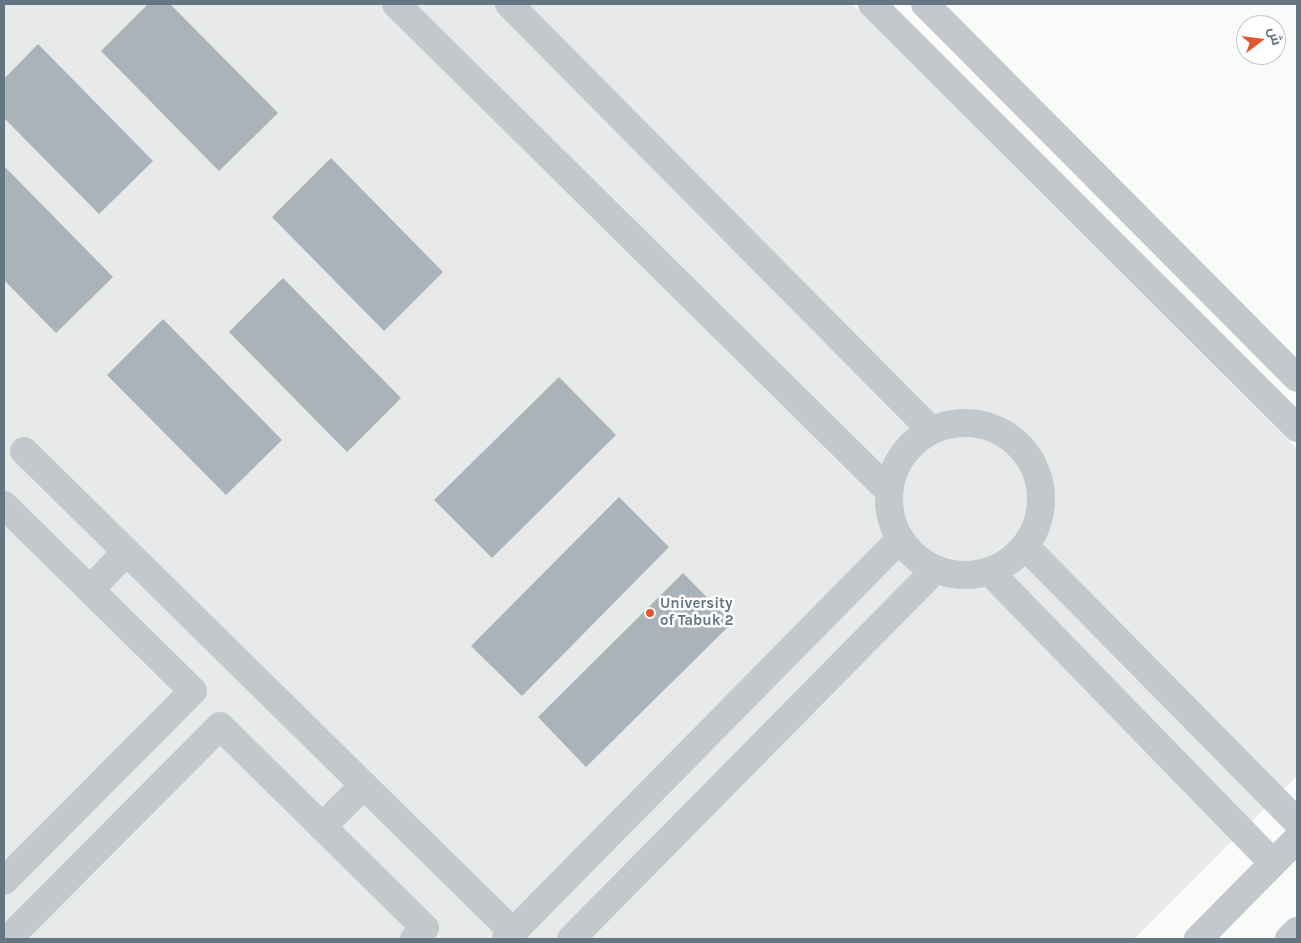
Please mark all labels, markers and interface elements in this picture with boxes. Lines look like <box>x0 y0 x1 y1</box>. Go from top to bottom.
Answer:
north arrow <box>1236 15 1286 65</box>
text: ش <box>1264 25 1286 47</box>
place label: University of Tabuk 2 <box>660 595 733 630</box>
marker: University of Tabuk 2 <box>644 607 656 619</box>

